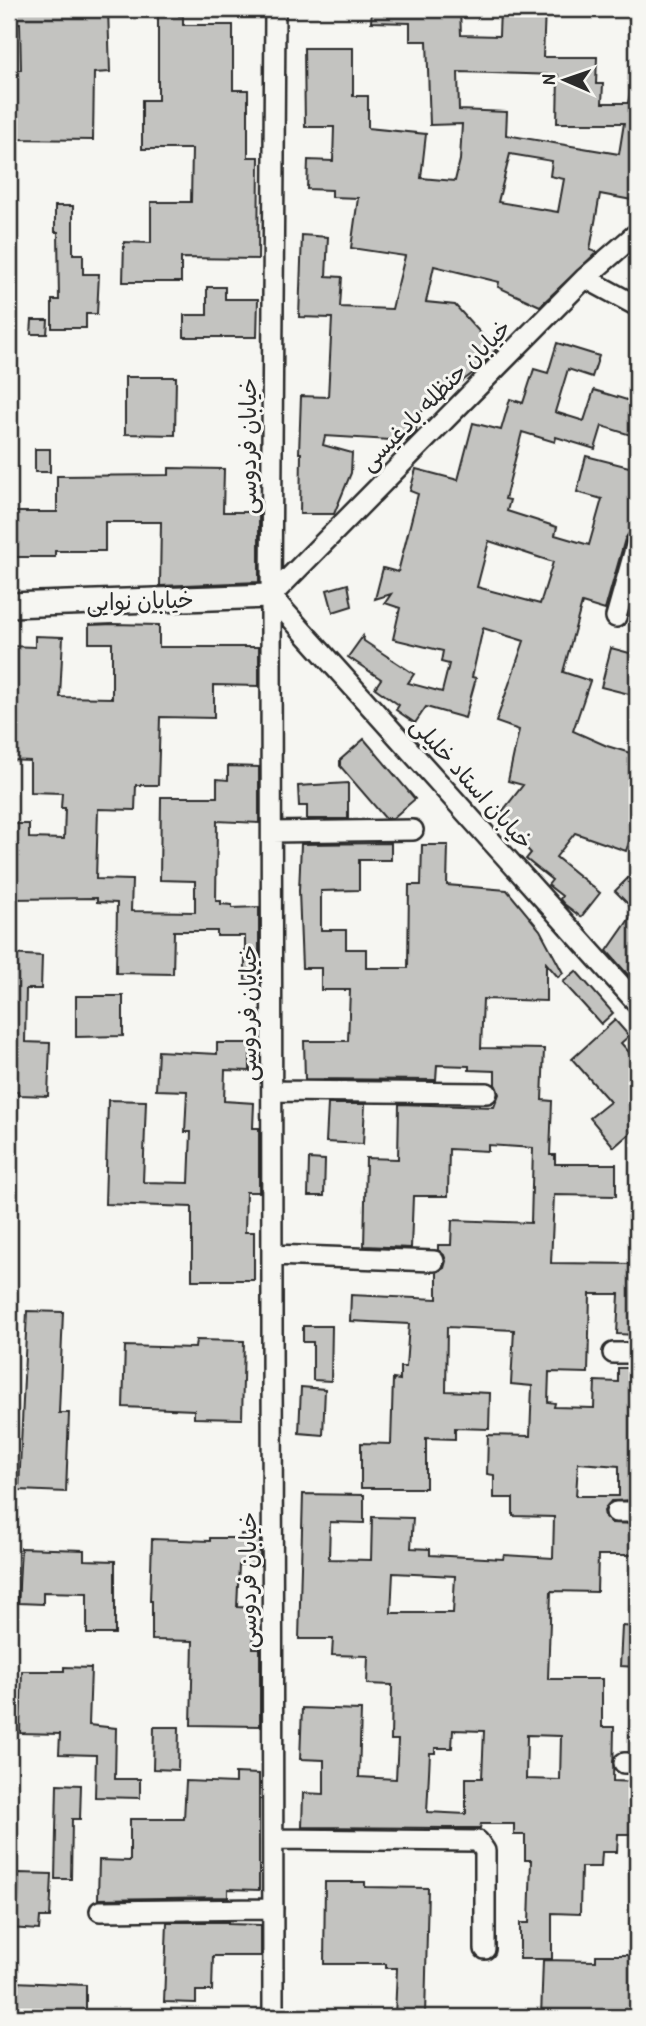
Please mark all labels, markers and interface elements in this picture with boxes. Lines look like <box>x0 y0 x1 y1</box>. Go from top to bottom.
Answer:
north arrow <box>530 46 600 116</box>
text: N <box>535 74 561 85</box>
street label: خیابان حنظله بادغیسی <box>352 312 517 477</box>
street label: خیابان فردوسی <box>232 378 263 514</box>
street label: خیابان نوایی <box>86 583 194 618</box>
street label: خیابان استاد خلیلی <box>404 710 540 856</box>
street label: خیابان فردوسی <box>232 945 263 1081</box>
street label: خیابان فردوسی <box>232 1512 263 1648</box>

